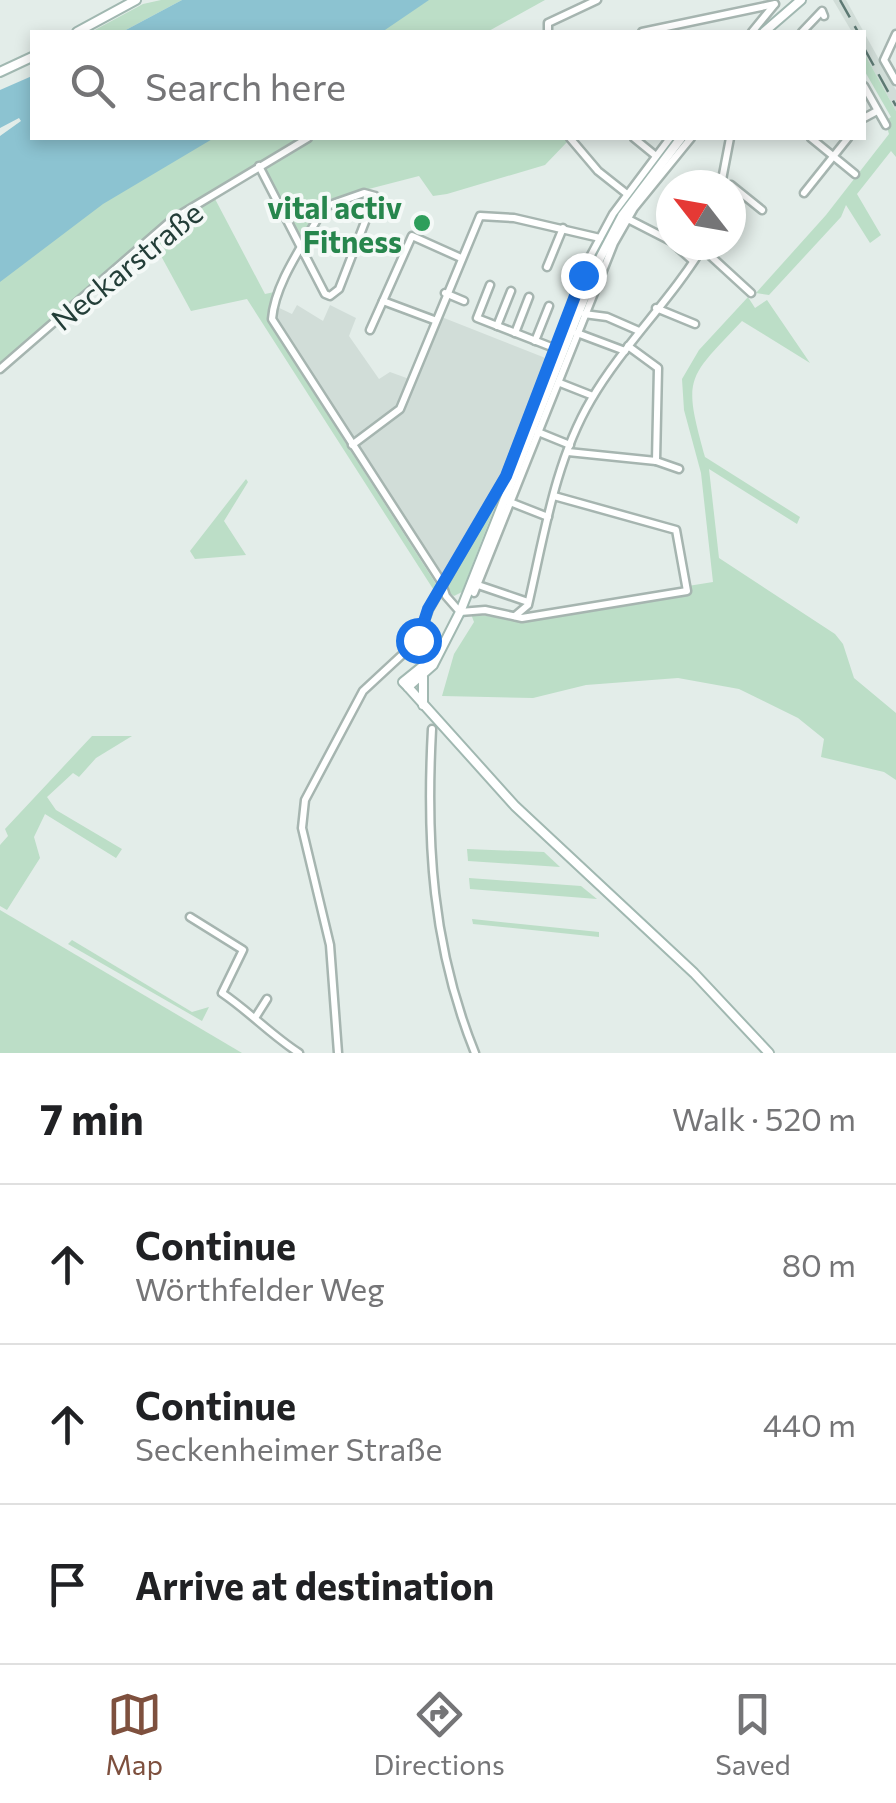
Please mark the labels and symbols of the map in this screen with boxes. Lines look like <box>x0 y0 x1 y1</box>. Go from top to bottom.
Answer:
north arrow <box>656 170 746 260</box>
place label: vital activ Fitness <box>267 188 402 259</box>
street label: Neckarstraße <box>43 193 209 337</box>
marker: vital activ Fitness <box>411 212 433 234</box>
route end <box>561 253 607 299</box>
route start <box>396 618 442 664</box>

